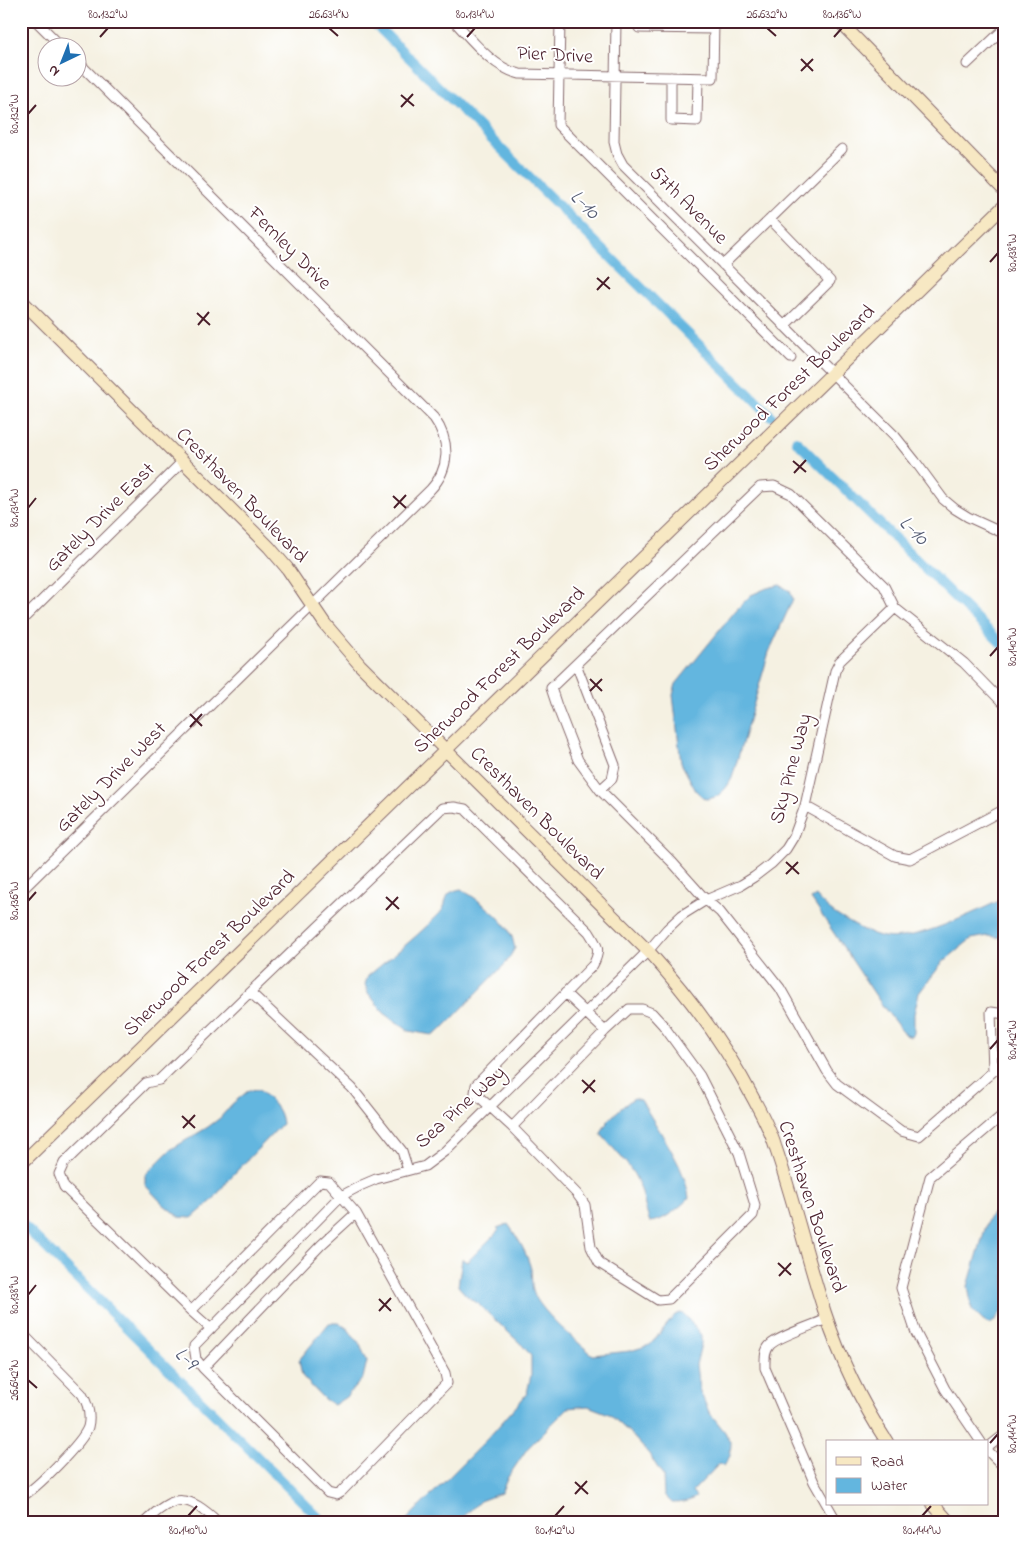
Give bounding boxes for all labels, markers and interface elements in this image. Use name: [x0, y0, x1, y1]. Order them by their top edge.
text: 80.132°W: [88, 6, 128, 24]
text: 26.634°N: [309, 6, 349, 24]
text: 80.134°W: [456, 6, 494, 24]
text: 26.632°N: [746, 6, 788, 24]
text: 80.136°W: [823, 6, 861, 24]
north arrow: [38, 38, 88, 88]
street label: Pier Drive: [516, 40, 594, 72]
text: N: [44, 60, 65, 81]
text: 80.132°W: [6, 94, 24, 134]
street label: 57th Avenue: [642, 160, 734, 252]
water label: L-10: [562, 183, 606, 227]
street label: Fernley Drive: [240, 200, 338, 298]
text: 80.138°W: [1004, 234, 1022, 272]
street label: Sherwood Forest Boulevard: [697, 299, 883, 479]
street label: Cresthaven Boulevard: [168, 422, 314, 570]
street label: Gately Drive East: [39, 456, 163, 580]
text: 80.134°W: [6, 489, 24, 527]
water label: L-10: [891, 509, 935, 553]
street label: Sherwood Forest Boulevard: [407, 581, 593, 761]
text: 80.140°W: [1004, 628, 1022, 666]
street label: Sky Pine Way: [763, 711, 821, 827]
street label: Gately Drive West: [50, 716, 174, 840]
street label: Cresthaven Boulevard: [462, 740, 610, 888]
street label: Sherwood Forest Boulevard: [117, 864, 303, 1044]
text: 80.136°W: [6, 882, 24, 920]
text: 80.142°W: [1004, 1020, 1022, 1060]
street label: Sea Pine Way: [409, 1059, 513, 1157]
street label: Cresthaven Boulevard: [770, 1117, 852, 1297]
text: 80.138°W: [6, 1276, 24, 1314]
water label: L-9: [167, 1341, 205, 1379]
text: 26.642°N: [6, 1359, 24, 1401]
text: 80.144°W: [1004, 1415, 1022, 1453]
legend: [826, 1440, 988, 1506]
text: Road: [871, 1451, 904, 1473]
text: Water: [871, 1475, 907, 1497]
text: 80.140°W: [169, 1522, 207, 1540]
text: 80.142°W: [535, 1522, 575, 1540]
text: 80.144°W: [903, 1522, 941, 1540]

